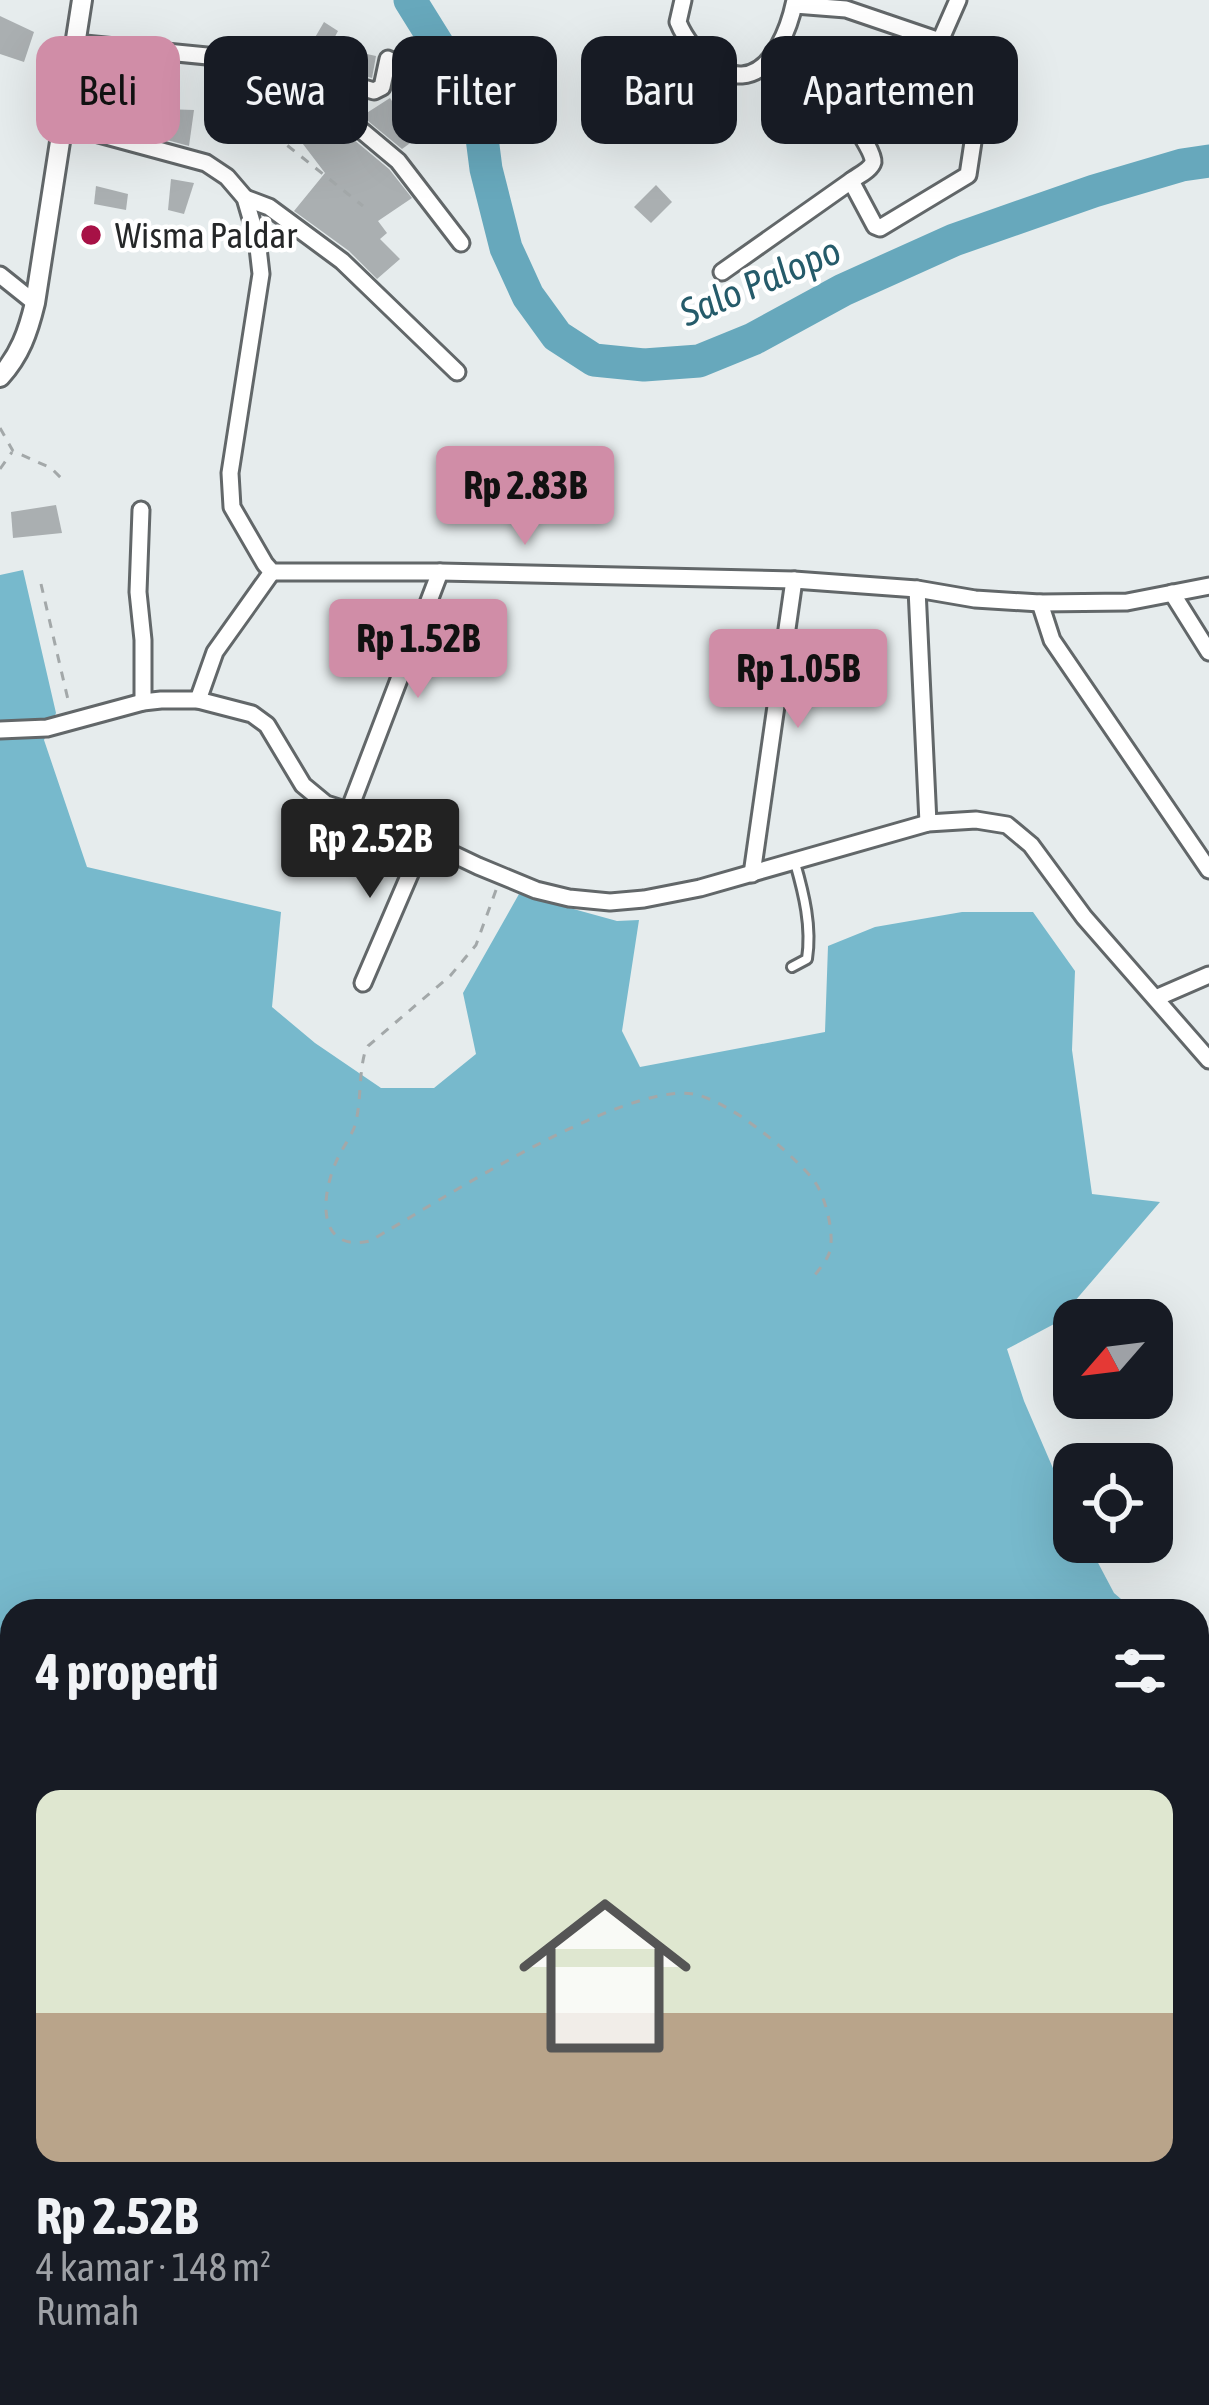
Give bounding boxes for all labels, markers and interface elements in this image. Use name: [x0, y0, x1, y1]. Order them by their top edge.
chip: Beli: [36, 36, 180, 144]
chip: Sewa: [204, 36, 368, 144]
chip: Filter: [392, 36, 557, 144]
chip: Baru: [581, 36, 737, 144]
chip: Apartemen: [761, 36, 1018, 144]
place label: Wisma Paldar: [115, 214, 298, 256]
marker: Wisma Paldar: [78, 222, 104, 248]
water label: Salo Palopo: [672, 228, 847, 335]
pin: Rp 2.83B: [401, 446, 649, 548]
text: Rp 2.83B: [463, 463, 587, 507]
pin: Rp 1.52B: [294, 599, 542, 701]
text: Rp 1.52B: [356, 616, 480, 660]
pin: Rp 1.05B: [674, 629, 922, 731]
text: Rp 1.05B: [736, 646, 860, 690]
pin: Rp 2.52B: [246, 799, 494, 901]
text: Rp 2.52B: [308, 816, 432, 860]
north arrow: [1053, 1299, 1173, 1419]
map controls: [1053, 1299, 1173, 1563]
button: locate: [1053, 1443, 1173, 1563]
icon: filters: [1107, 1638, 1173, 1704]
text: 4 properti: [36, 1642, 218, 1701]
icon: home: [497, 1868, 713, 2084]
text: Rp 2.52B: [36, 2186, 198, 2245]
text: 4 kamar · 148 m²: [36, 2245, 271, 2289]
text: Rumah: [36, 2289, 139, 2333]

